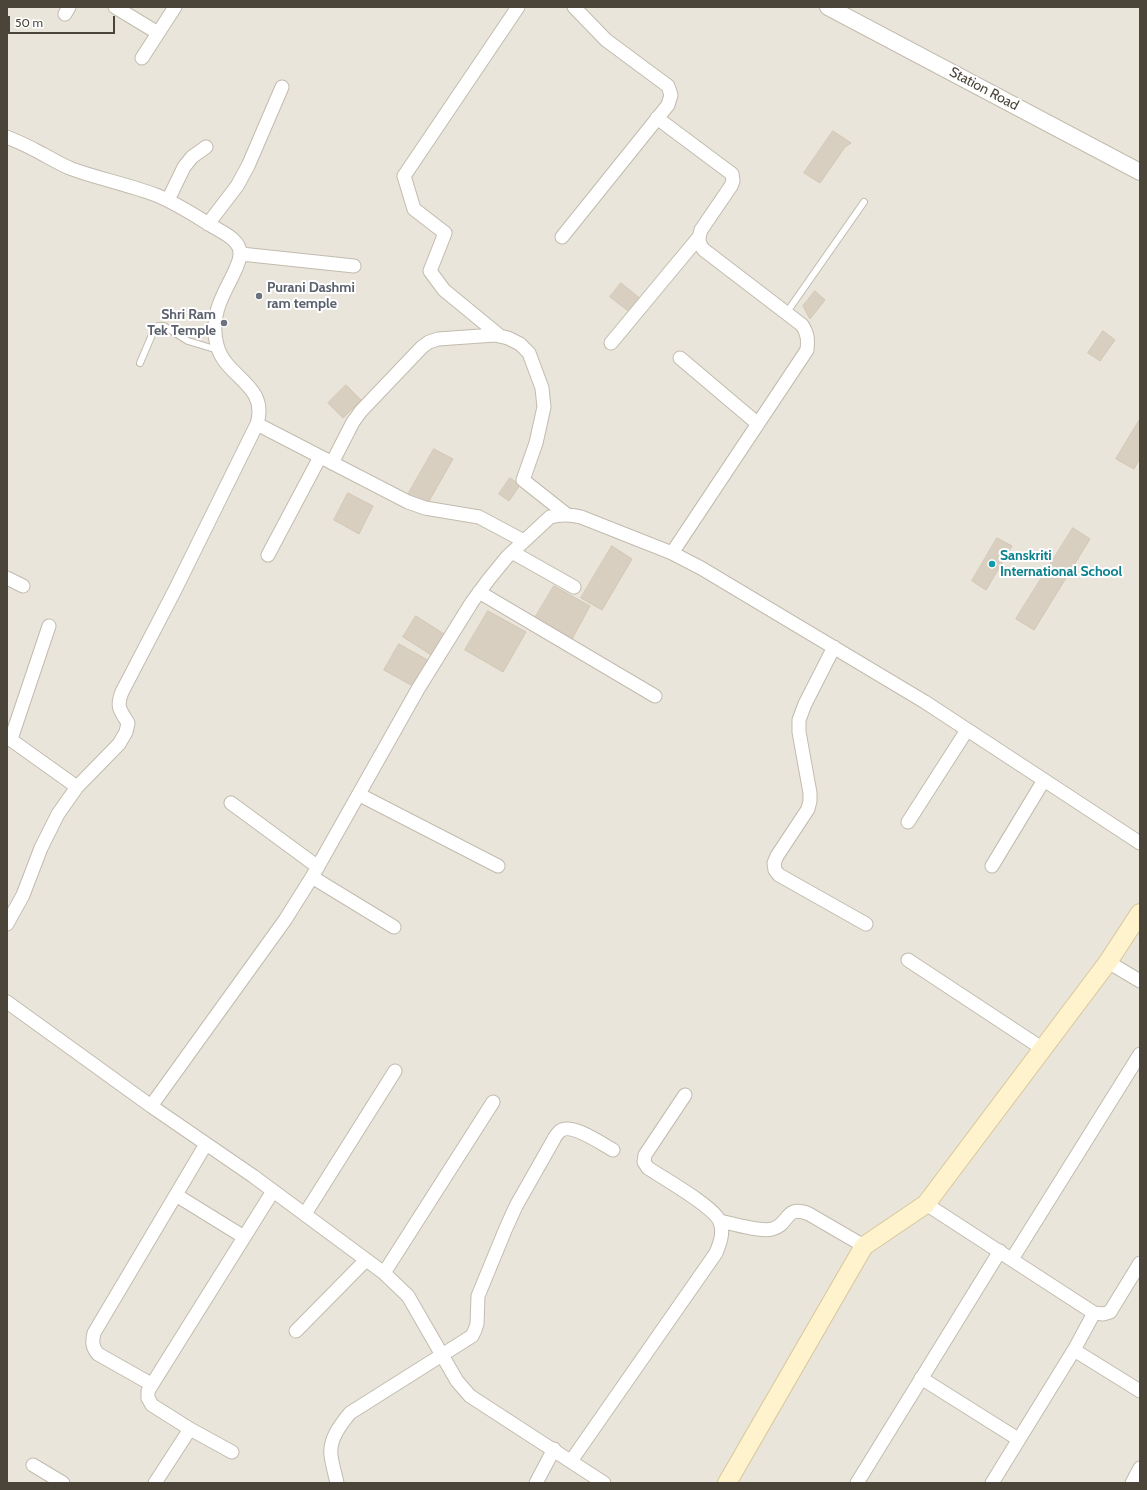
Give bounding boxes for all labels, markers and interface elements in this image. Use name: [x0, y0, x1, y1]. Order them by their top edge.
scale bar: [10, 8, 117, 34]
text: 50 m: [15, 15, 43, 30]
street label: Station Road: [947, 64, 1021, 114]
place label: Purani Dashmi ram temple: [267, 280, 355, 312]
marker: Purani Dashmi ram temple: [254, 291, 264, 301]
place label: Shri Ram Tek Temple: [147, 307, 216, 340]
marker: Shri Ram Tek Temple: [219, 318, 229, 328]
place label: Sanskriti International School: [1000, 548, 1122, 580]
marker: Sanskriti International School: [987, 559, 997, 569]

